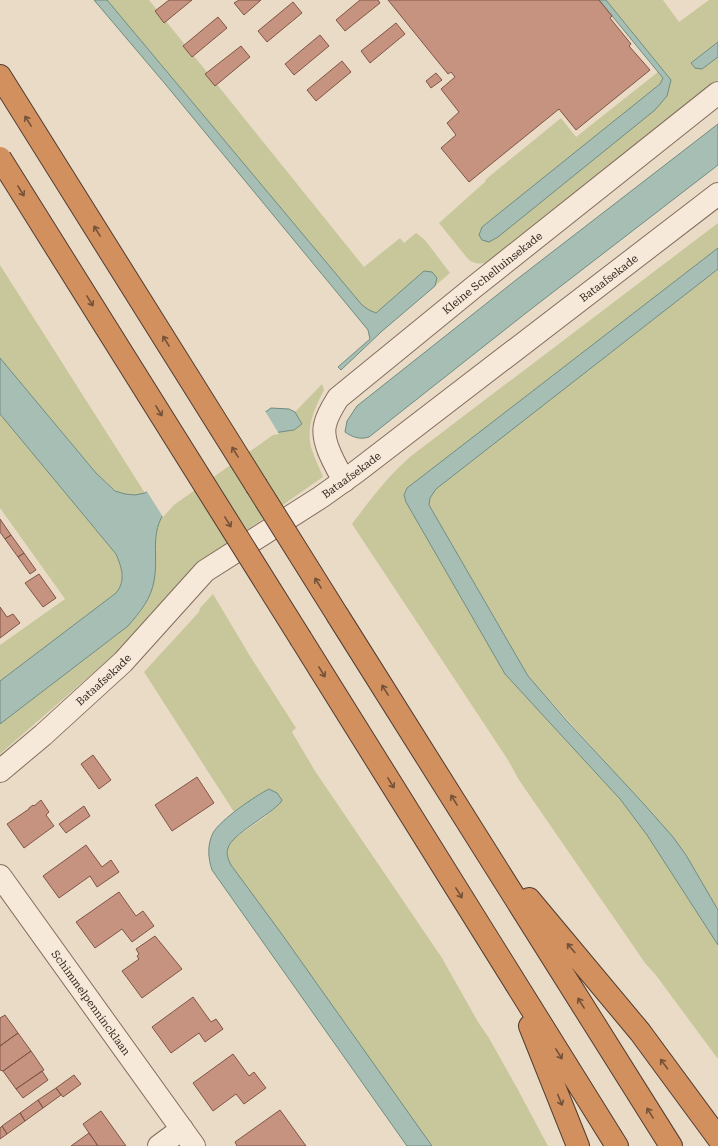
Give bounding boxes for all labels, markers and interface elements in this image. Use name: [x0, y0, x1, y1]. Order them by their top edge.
one-way arrow: [24, 116, 32, 127]
one-way arrow: [17, 185, 25, 197]
one-way arrow: [93, 226, 101, 237]
street label: Kleine Schelluinsekade: [440, 229, 545, 317]
street label: Bataafsekade: [577, 252, 640, 304]
one-way arrow: [86, 295, 94, 307]
one-way arrow: [162, 336, 170, 347]
one-way arrow: [155, 406, 163, 417]
one-way arrow: [231, 447, 239, 458]
street label: Bataafsekade: [319, 449, 383, 501]
one-way arrow: [224, 516, 232, 527]
one-way arrow: [313, 577, 321, 589]
street label: Bataafsekade: [73, 651, 134, 708]
one-way arrow: [318, 666, 326, 677]
one-way arrow: [380, 684, 388, 696]
one-way arrow: [387, 777, 395, 789]
one-way arrow: [449, 794, 457, 806]
one-way arrow: [455, 887, 463, 898]
one-way arrow: [566, 943, 575, 954]
street label: Schimmelpennincklaan: [49, 948, 133, 1058]
one-way arrow: [577, 997, 585, 1009]
one-way arrow: [556, 1048, 564, 1060]
one-way arrow: [660, 1059, 669, 1070]
one-way arrow: [557, 1094, 564, 1106]
one-way arrow: [646, 1107, 654, 1119]

